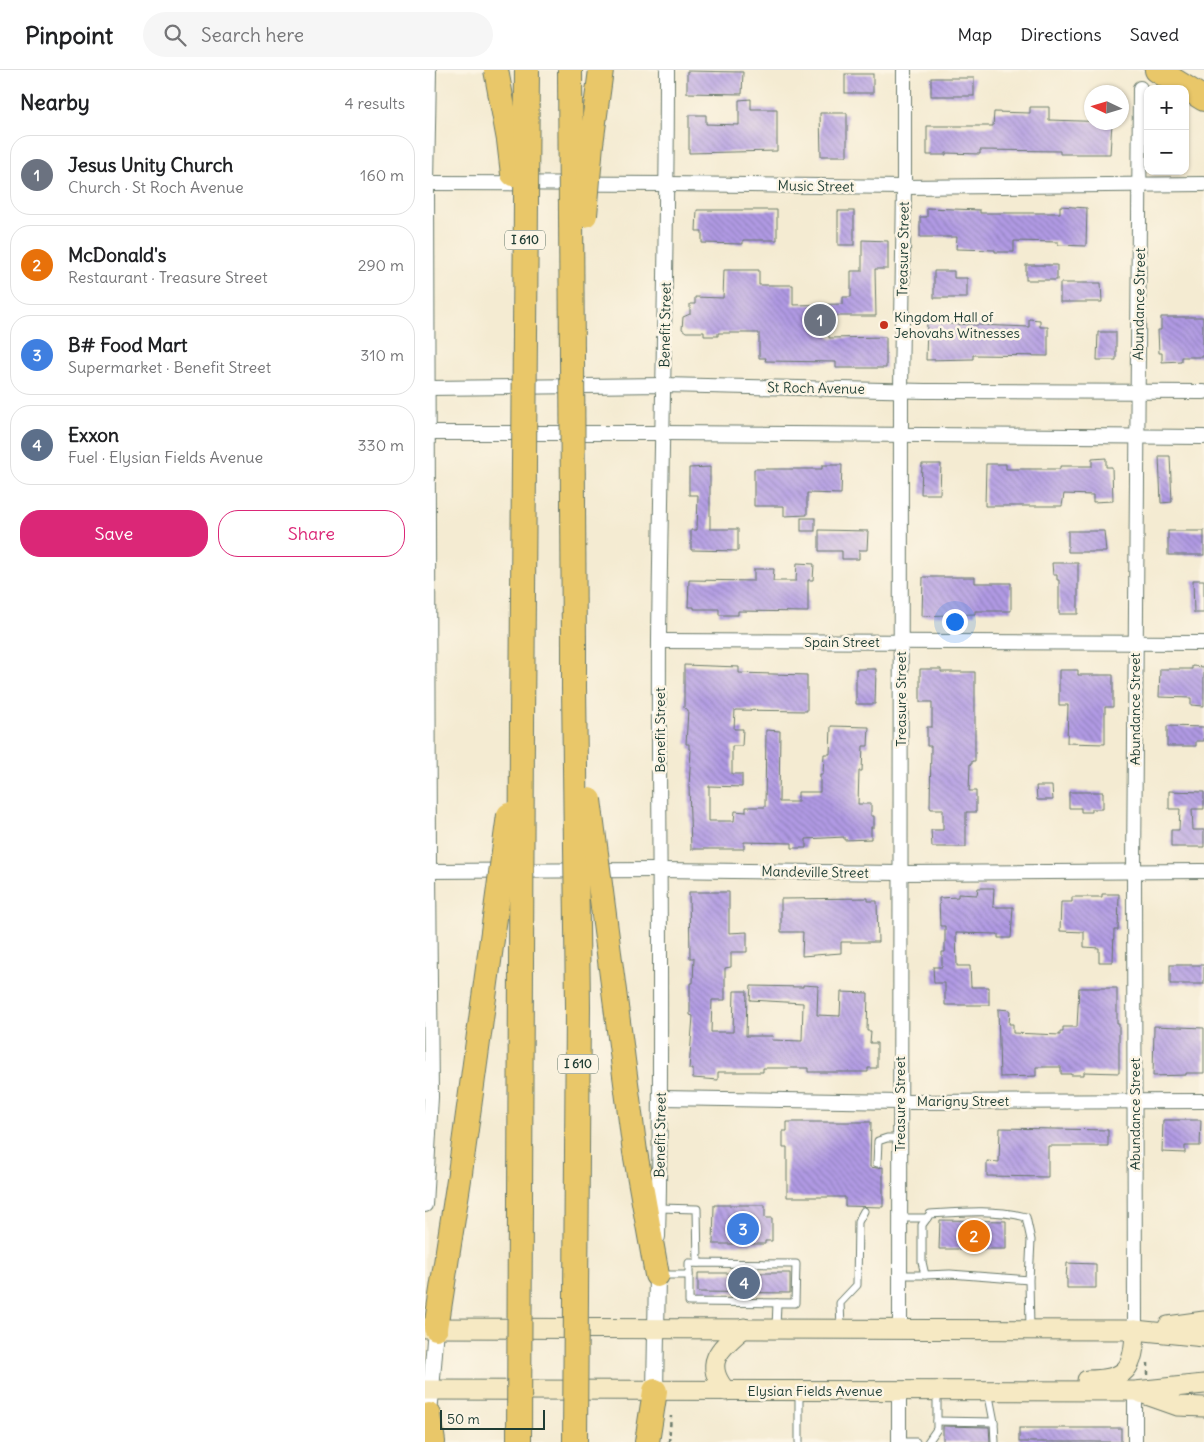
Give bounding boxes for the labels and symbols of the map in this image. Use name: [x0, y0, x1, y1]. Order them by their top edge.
north arrow: [1084, 85, 1129, 130]
street label: Music Street: [777, 176, 855, 196]
street label: Treasure Street: [893, 201, 913, 297]
road number: I 610: [505, 230, 545, 250]
street label: Abundance Street: [1129, 247, 1149, 360]
street label: Benefit Street: [655, 282, 675, 368]
pin: 1: [804, 301, 836, 339]
place label: Kingdom Hall of Jehovahs Witnesses: [894, 308, 1020, 342]
marker: Kingdom Hall of Jehovahs Witnesses: [878, 319, 890, 331]
street label: St Roch Avenue: [767, 378, 865, 398]
your location: [942, 609, 968, 635]
street label: Spain Street: [804, 633, 880, 651]
street label: Treasure Street: [892, 651, 910, 747]
street label: Abundance Street: [1126, 652, 1144, 765]
street label: Benefit Street: [651, 687, 669, 773]
street label: Mandeville Street: [761, 862, 869, 882]
road number: I 610: [558, 1054, 598, 1074]
street label: Treasure Street: [891, 1056, 909, 1152]
street label: Abundance Street: [1126, 1057, 1144, 1170]
street label: Benefit Street: [650, 1092, 670, 1178]
street label: Marigny Street: [917, 1092, 1010, 1110]
pin: 3: [727, 1210, 759, 1248]
pin: 2: [958, 1217, 990, 1255]
pin: 4: [728, 1264, 760, 1302]
street label: Elysian Fields Avenue: [748, 1382, 882, 1400]
scale bar: [440, 1407, 545, 1430]

